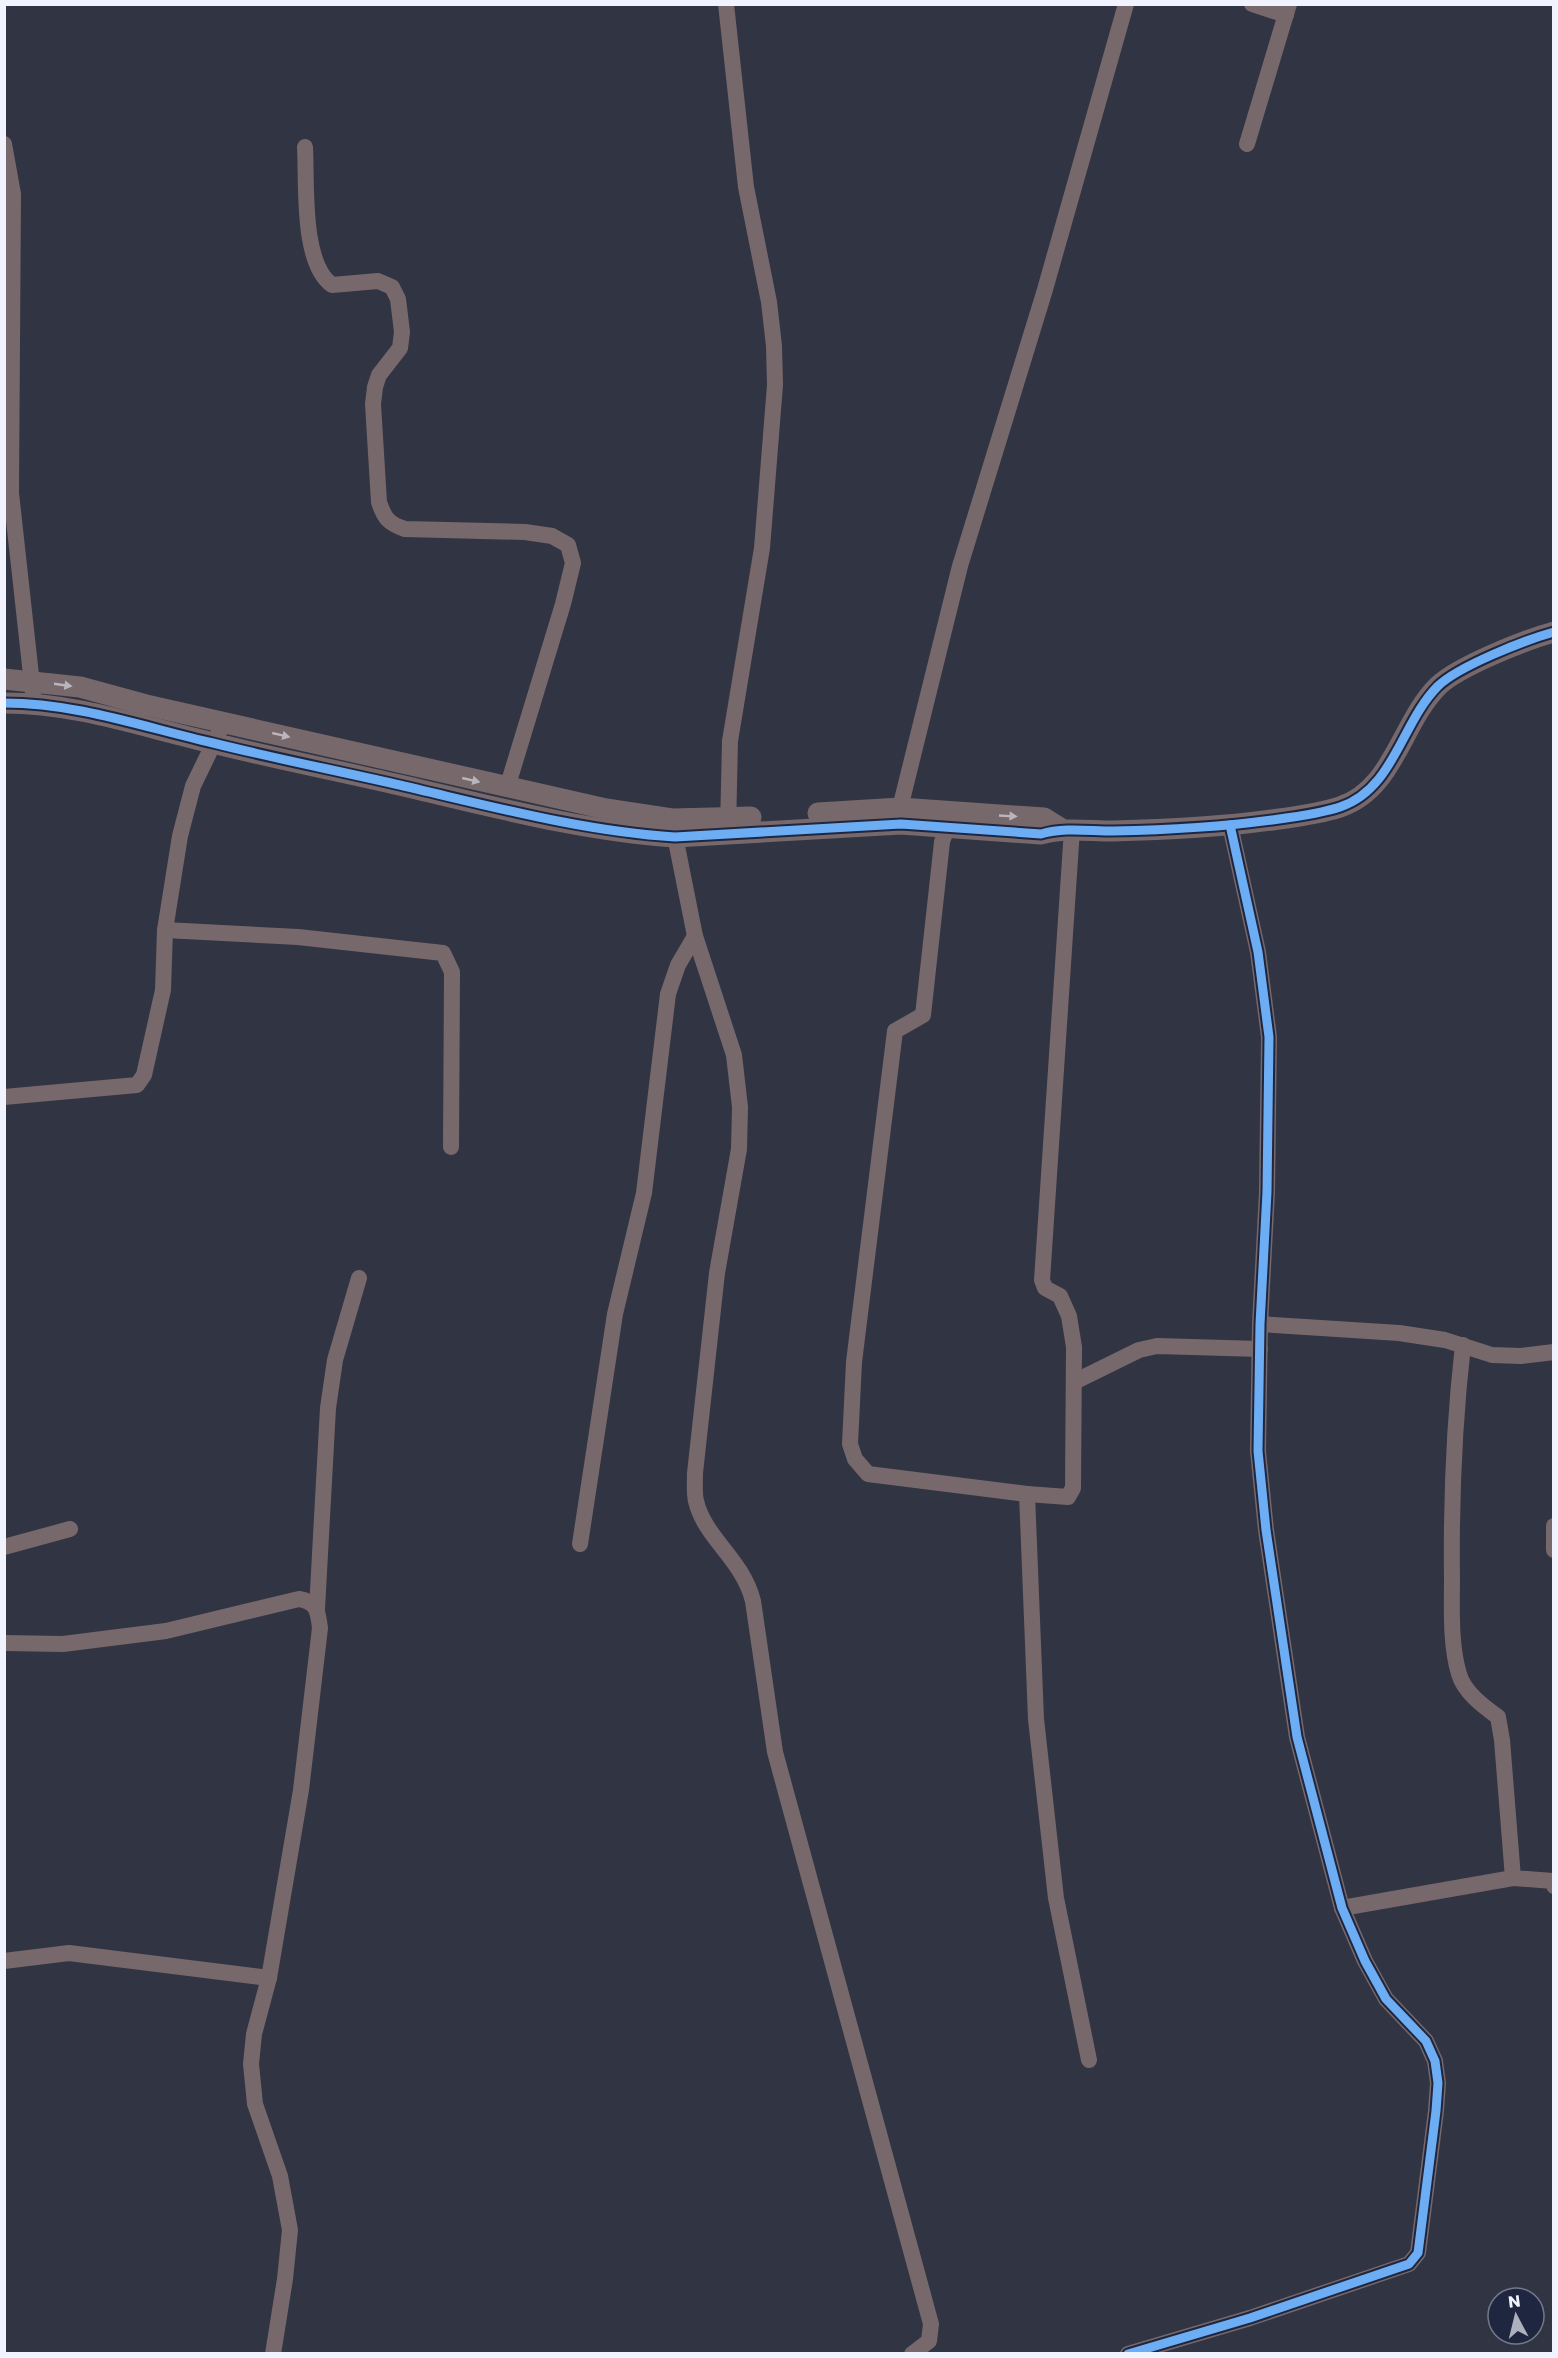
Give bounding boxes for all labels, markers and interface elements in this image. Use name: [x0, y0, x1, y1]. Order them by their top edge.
one-way arrow: [53, 680, 72, 689]
one-way arrow: [272, 731, 291, 741]
one-way arrow: [462, 775, 481, 785]
one-way arrow: [998, 811, 1017, 820]
north arrow: [1486, 2286, 1546, 2346]
text: N: [1507, 2289, 1522, 2314]

